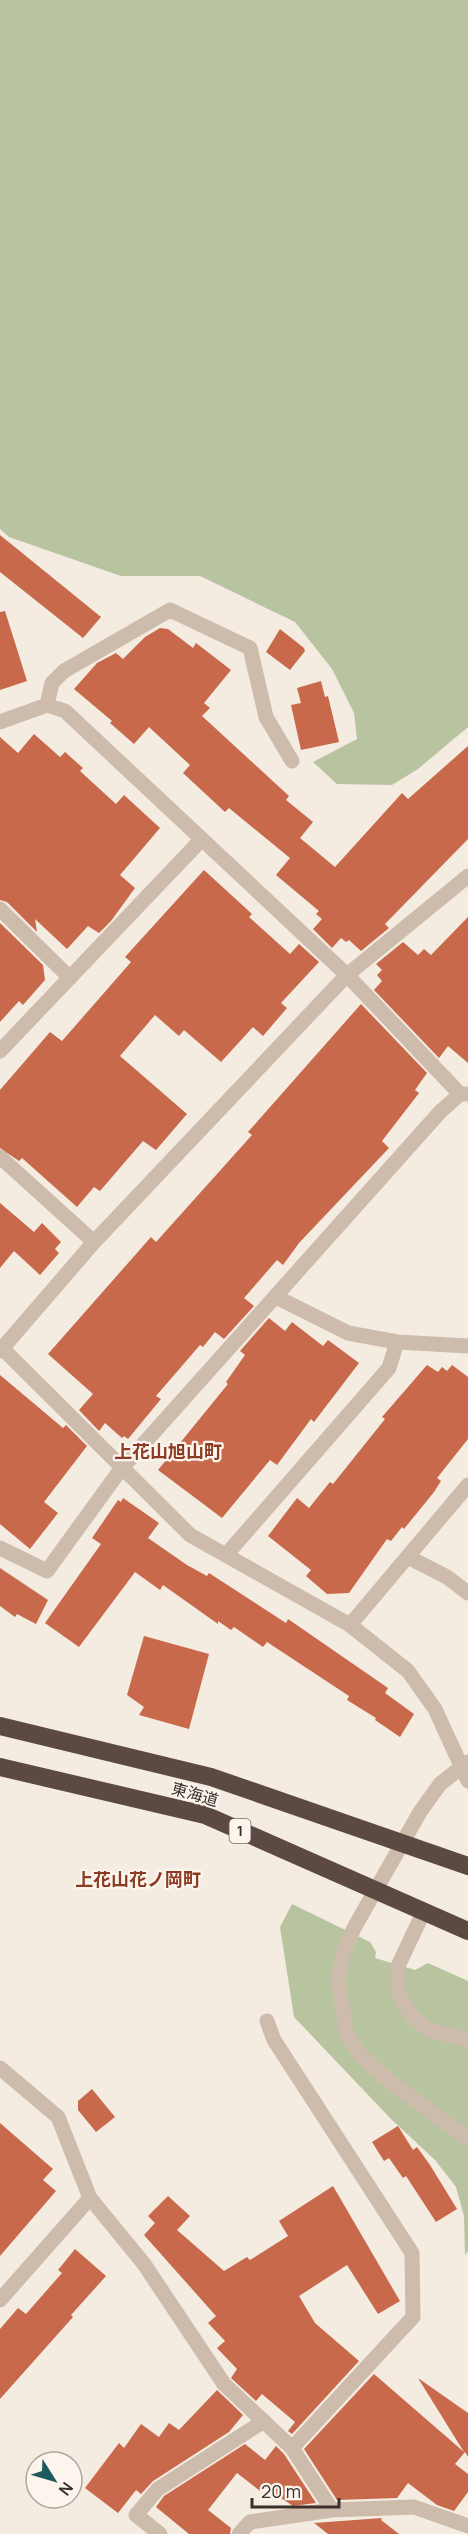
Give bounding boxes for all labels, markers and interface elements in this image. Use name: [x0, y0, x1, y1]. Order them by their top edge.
district label: 上花山旭山町: [114, 1439, 222, 1463]
street label: 東海道: [169, 1777, 221, 1811]
road number: 1: [230, 1819, 250, 1843]
district label: 上花山花ノ岡町: [75, 1867, 201, 1891]
north arrow: [24, 2450, 84, 2510]
scale bar: [252, 2471, 339, 2509]
text: N: [54, 2478, 78, 2500]
text: 20 m: [261, 2479, 301, 2503]

